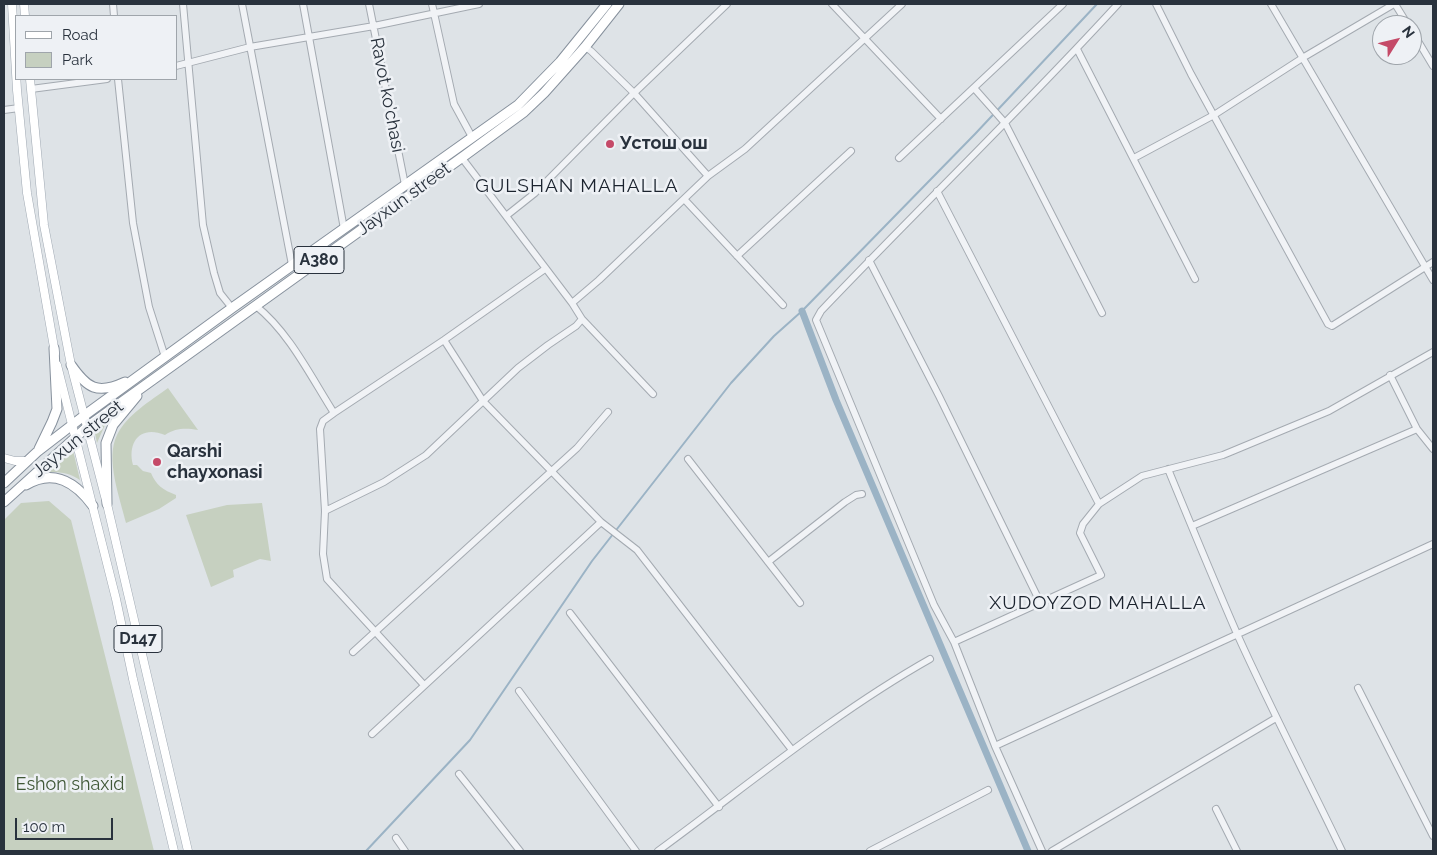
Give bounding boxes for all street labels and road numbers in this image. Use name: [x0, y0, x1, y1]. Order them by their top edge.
street label: Ravot ko'chasi: [365, 36, 409, 154]
street label: Jayxun street: [353, 158, 455, 240]
road number: A380: [294, 246, 344, 274]
street label: Jayxun street: [28, 396, 128, 482]
road number: D147: [114, 626, 162, 652]

